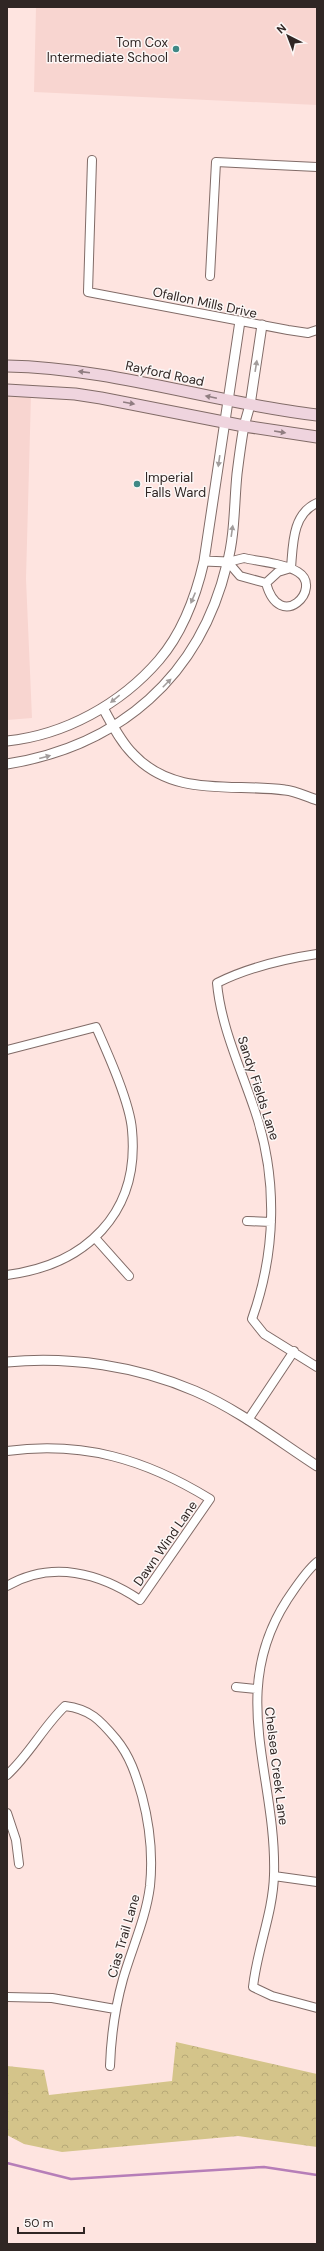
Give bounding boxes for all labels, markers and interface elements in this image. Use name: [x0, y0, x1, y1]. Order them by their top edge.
north arrow: [268, 16, 308, 56]
text: N: [274, 21, 289, 36]
place label: Tom Cox Intermediate School: [47, 34, 169, 66]
marker: Tom Cox Intermediate School: [171, 44, 181, 54]
street label: Ofallon Mills Drive: [151, 283, 259, 322]
street label: Rayford Road: [124, 357, 206, 390]
one-way arrow: [253, 360, 259, 372]
one-way arrow: [78, 369, 90, 375]
one-way arrow: [205, 394, 218, 400]
one-way arrow: [123, 400, 135, 406]
one-way arrow: [274, 429, 286, 435]
one-way arrow: [216, 455, 222, 467]
place label: Imperial Falls Ward: [145, 469, 206, 501]
marker: Imperial Falls Ward: [132, 479, 142, 489]
one-way arrow: [229, 525, 235, 537]
one-way arrow: [190, 592, 197, 604]
one-way arrow: [162, 678, 172, 688]
one-way arrow: [110, 695, 120, 704]
one-way arrow: [39, 754, 51, 760]
street label: Sandy Fields Lane: [234, 1034, 283, 1142]
street label: Dawn Wind Lane: [130, 1497, 201, 1589]
street label: Chelsea Creek Lane: [261, 1706, 292, 1826]
street label: Cias Trail Lane: [103, 1892, 144, 1980]
scale bar: [18, 2209, 84, 2235]
text: 50 m: [24, 2215, 53, 2231]

